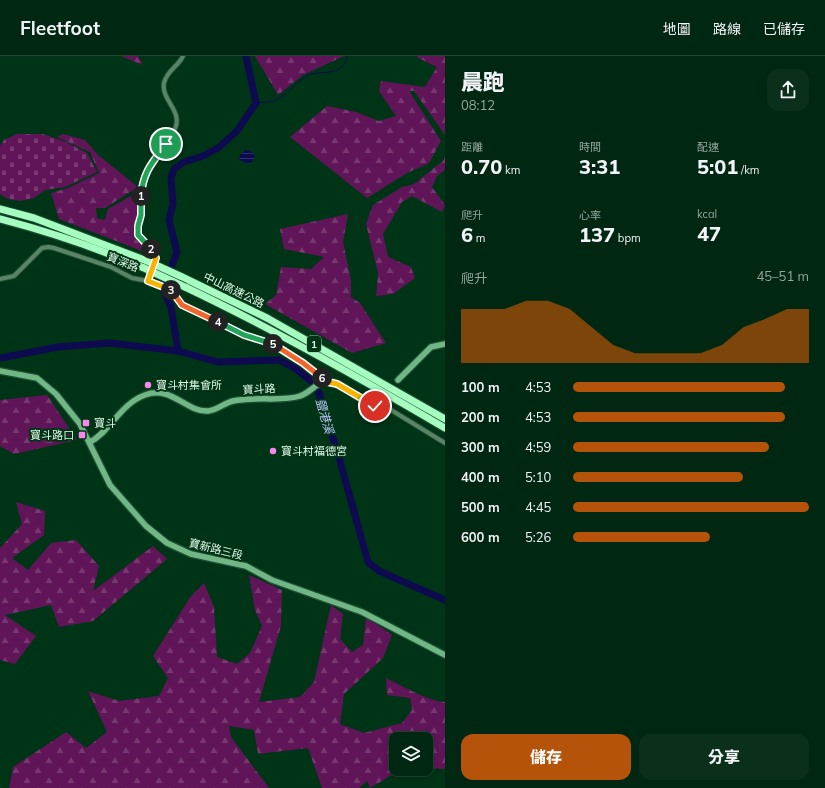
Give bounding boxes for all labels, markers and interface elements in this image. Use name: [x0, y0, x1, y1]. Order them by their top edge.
text: Fleetfoot: [20, 16, 100, 40]
text: 地圖: [663, 20, 691, 38]
text: 路線: [713, 20, 741, 38]
text: 已儲存: [763, 20, 805, 38]
text: 晨跑: [461, 68, 505, 96]
button: share: [767, 69, 809, 111]
text: 08:12: [461, 97, 495, 113]
pin: [149, 127, 183, 161]
icon: arrive: [155, 133, 177, 155]
text: 距離: [461, 140, 483, 154]
text: 時間: [579, 140, 601, 154]
text: 配速: [697, 140, 719, 154]
text: 0.70: [461, 154, 502, 179]
text: 3:31: [579, 154, 620, 179]
text: 5:01: [697, 154, 738, 179]
text: km: [502, 163, 520, 177]
text: /km: [738, 163, 760, 177]
pin: 1: [131, 186, 151, 206]
text: 1: [138, 189, 144, 203]
text: kcal: [697, 207, 717, 221]
text: 爬升: [461, 208, 483, 222]
text: 心率: [579, 208, 601, 222]
text: 47: [697, 221, 721, 246]
text: 6: [461, 222, 473, 247]
text: 137: [579, 222, 615, 247]
text: m: [473, 231, 486, 245]
text: bpm: [615, 231, 641, 245]
pin: 2: [141, 239, 161, 259]
text: 2: [148, 242, 154, 256]
street label: 寶深路: [105, 249, 141, 275]
text: 45–51 m: [756, 268, 809, 284]
street label: 中山高速公路: [201, 269, 267, 311]
text: 爬升: [461, 270, 487, 286]
pin: 3: [161, 280, 181, 300]
text: 3: [168, 283, 174, 297]
pin: 4: [208, 312, 228, 332]
text: 4: [215, 315, 221, 329]
pin: 5: [263, 334, 283, 354]
road number: 1: [307, 336, 321, 352]
text: 5: [270, 337, 276, 351]
pin: 6: [312, 368, 332, 388]
text: 6: [319, 371, 325, 385]
place label: 寶斗村集會所: [156, 378, 222, 392]
text: 100 m: [461, 379, 500, 395]
text: 4:53: [525, 379, 551, 395]
marker: 寶斗村集會所: [143, 380, 153, 390]
street label: 寶斗路: [242, 381, 276, 397]
pin: [358, 389, 392, 423]
icon: check: [364, 395, 386, 417]
water label: 鹽港溪: [313, 397, 338, 437]
text: 200 m: [461, 409, 500, 425]
text: 4:53: [525, 409, 551, 425]
place label: 寶斗: [94, 416, 116, 430]
marker: 寶斗: [81, 418, 91, 428]
place label: 寶斗路口: [30, 428, 74, 442]
marker: 寶斗路口: [77, 430, 87, 440]
text: 300 m: [461, 439, 500, 455]
text: 4:59: [525, 439, 551, 455]
place label: 寶斗村福德宮: [281, 444, 347, 458]
marker: 寶斗村福德宮: [268, 446, 278, 456]
text: 400 m: [461, 469, 500, 485]
text: 5:10: [525, 469, 551, 485]
text: 500 m: [461, 499, 500, 515]
text: 4:45: [525, 499, 551, 515]
text: 600 m: [461, 529, 500, 545]
text: 5:26: [525, 529, 551, 545]
street label: 寶新路三段: [188, 536, 244, 562]
map controls: [389, 732, 433, 776]
button: layers: [389, 732, 433, 776]
button: 儲存: [461, 734, 631, 780]
button: 分享: [639, 734, 809, 780]

